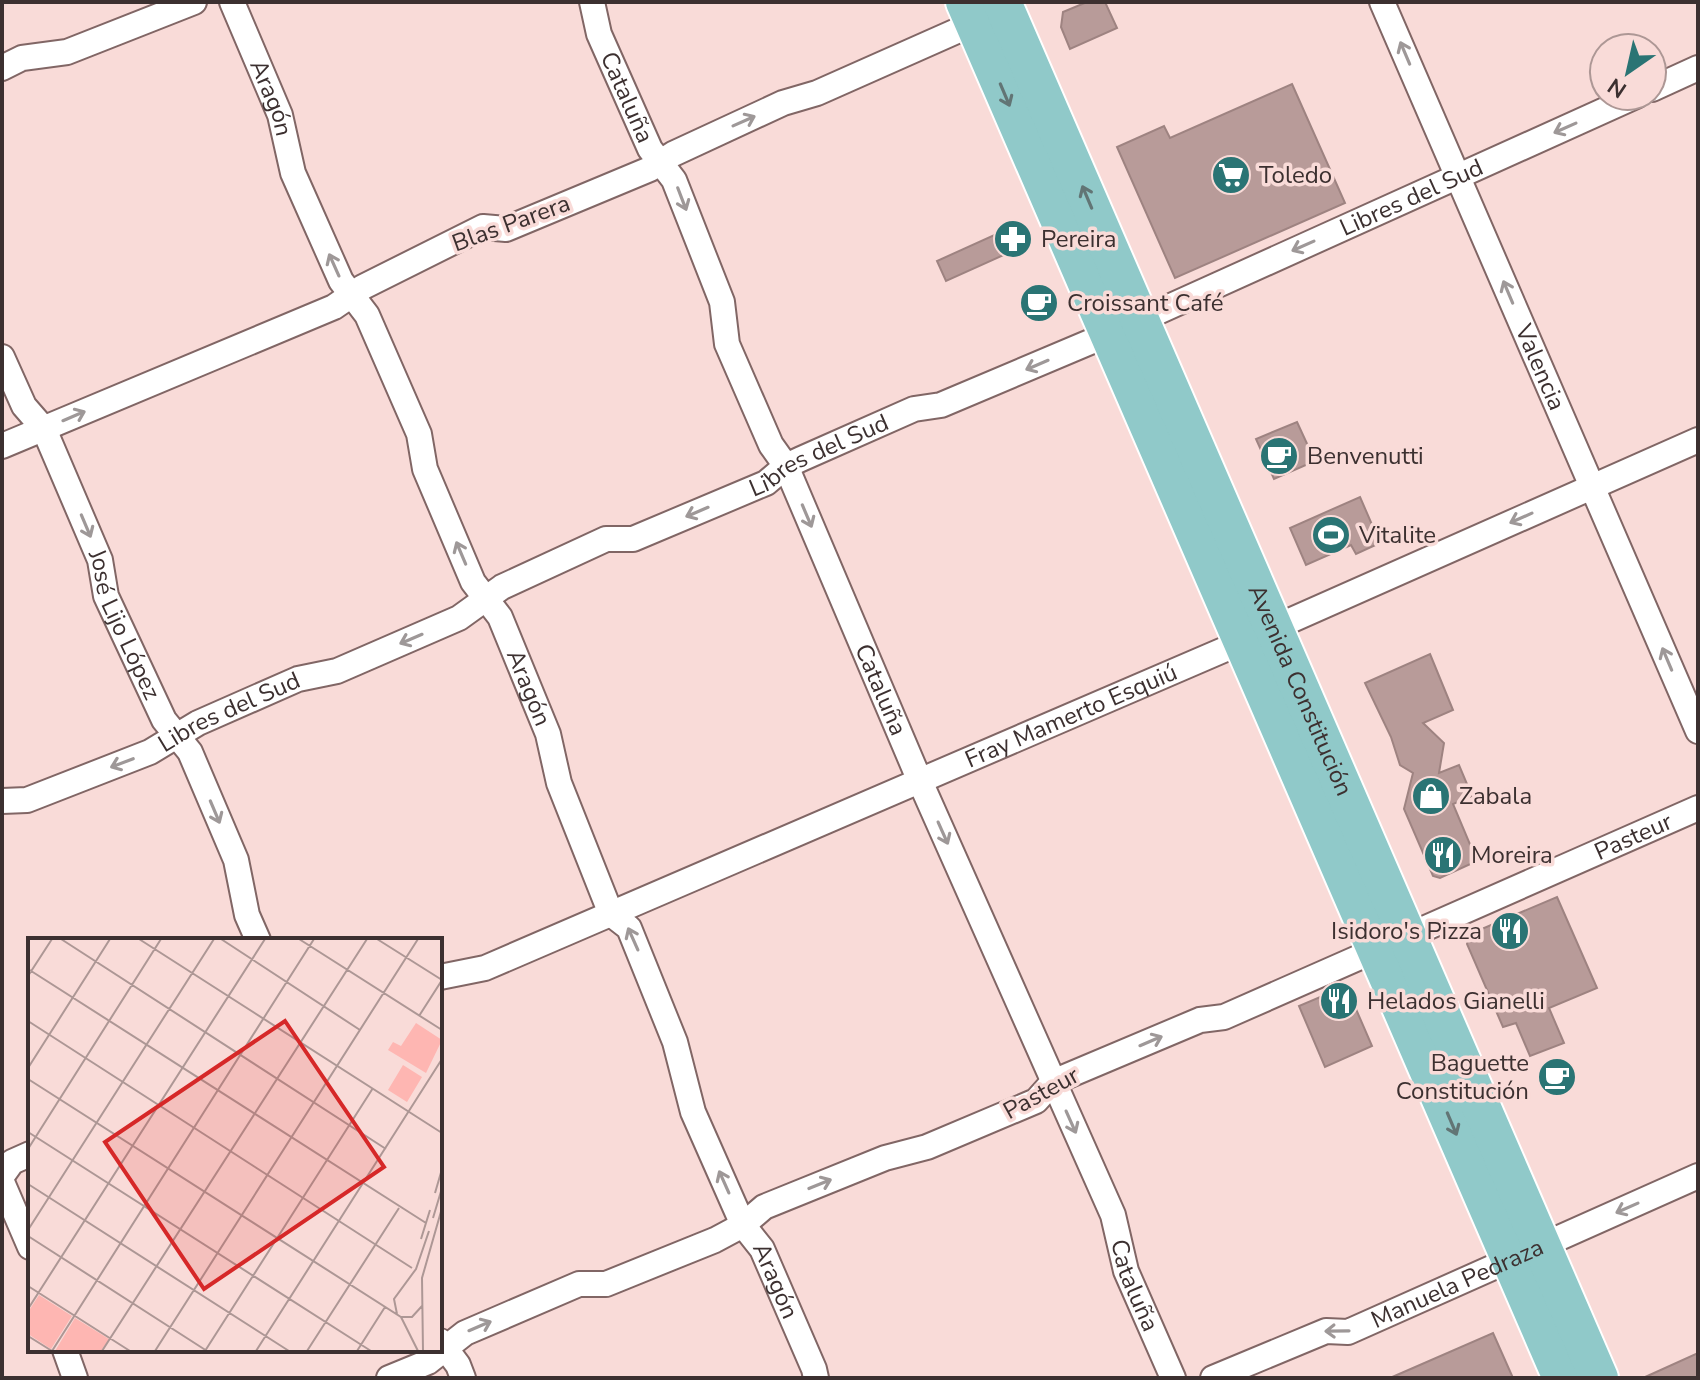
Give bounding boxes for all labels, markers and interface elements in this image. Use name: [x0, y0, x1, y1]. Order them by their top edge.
north arrow: [1588, 32, 1668, 112]
one-way arrow: [1396, 42, 1411, 66]
street label: Cataluña: [593, 47, 661, 148]
street label: Aragón: [242, 55, 300, 139]
text: N: [1602, 71, 1633, 105]
one-way arrow: [998, 82, 1013, 106]
one-way arrow: [732, 113, 756, 128]
one-way arrow: [1554, 121, 1578, 136]
street label: Libres del Sud: [1335, 151, 1488, 244]
supermarket icon: Toledo: [1210, 154, 1252, 196]
place label: Toledo: [1259, 159, 1332, 191]
one-way arrow: [1078, 185, 1093, 210]
one-way arrow: [676, 186, 690, 211]
street label: Blas Parera: [448, 187, 574, 259]
pharmacy icon: Pereira: [992, 218, 1034, 260]
place label: Pereira: [1041, 223, 1116, 255]
one-way arrow: [1291, 240, 1316, 255]
one-way arrow: [326, 254, 341, 278]
one-way arrow: [1499, 280, 1514, 305]
cafe icon: Croissant Café: [1018, 282, 1060, 324]
place label: Croissant Café: [1067, 287, 1223, 319]
street label: Valencia: [1507, 318, 1573, 415]
one-way arrow: [1025, 358, 1050, 373]
street label: Libres del Sud: [744, 406, 893, 504]
one-way arrow: [61, 408, 86, 422]
cafe icon: Benvenutti: [1258, 435, 1300, 477]
place label: Benvenutti: [1307, 440, 1424, 472]
one-way arrow: [801, 503, 816, 528]
one-way arrow: [685, 505, 710, 520]
one-way arrow: [1509, 511, 1533, 526]
one-way arrow: [79, 514, 94, 538]
sports icon: Vitalite: [1310, 514, 1352, 556]
place label: Vitalite: [1358, 519, 1436, 551]
one-way arrow: [452, 541, 467, 565]
street label: José Lijo López: [81, 543, 168, 705]
street label: Avenida Constitución: [1241, 579, 1360, 801]
one-way arrow: [400, 632, 424, 647]
street label: Cataluña: [847, 639, 915, 740]
street label: Aragón: [499, 645, 559, 731]
one-way arrow: [1659, 647, 1674, 671]
street label: Fray Mamerto Esquiú: [960, 656, 1182, 775]
street label: Libres del Sud: [152, 664, 305, 759]
one-way arrow: [110, 757, 135, 771]
shop icon: Zabala: [1410, 775, 1452, 817]
place label: Zabala: [1459, 780, 1532, 812]
one-way arrow: [209, 799, 224, 824]
street label: Pasteur: [1589, 805, 1678, 868]
one-way arrow: [936, 820, 951, 844]
restaurant icon: Moreira: [1422, 834, 1464, 876]
place label: Moreira: [1471, 839, 1553, 871]
restaurant icon: Isidoro's Pizza: [1489, 910, 1531, 952]
place label: Isidoro's Pizza: [1331, 915, 1482, 947]
one-way arrow: [624, 927, 639, 952]
inset map: [28, 938, 442, 1352]
restaurant icon: Helados Gianelli: [1318, 980, 1360, 1022]
place label: Helados Gianelli: [1367, 985, 1545, 1017]
one-way arrow: [1138, 1033, 1163, 1048]
place label: Baguette Constitución: [1396, 1047, 1529, 1107]
cafe icon: Baguette Constitución: [1536, 1056, 1578, 1098]
street label: Pasteur: [997, 1059, 1085, 1127]
one-way arrow: [1064, 1109, 1079, 1133]
one-way arrow: [1445, 1112, 1460, 1136]
one-way arrow: [715, 1170, 730, 1194]
one-way arrow: [807, 1176, 832, 1191]
one-way arrow: [1615, 1201, 1640, 1216]
street label: Manuela Pedraza: [1366, 1231, 1548, 1336]
street label: Cataluña: [1103, 1236, 1167, 1336]
street label: Aragón: [745, 1238, 806, 1324]
one-way arrow: [467, 1318, 492, 1333]
one-way arrow: [1325, 1324, 1351, 1339]

